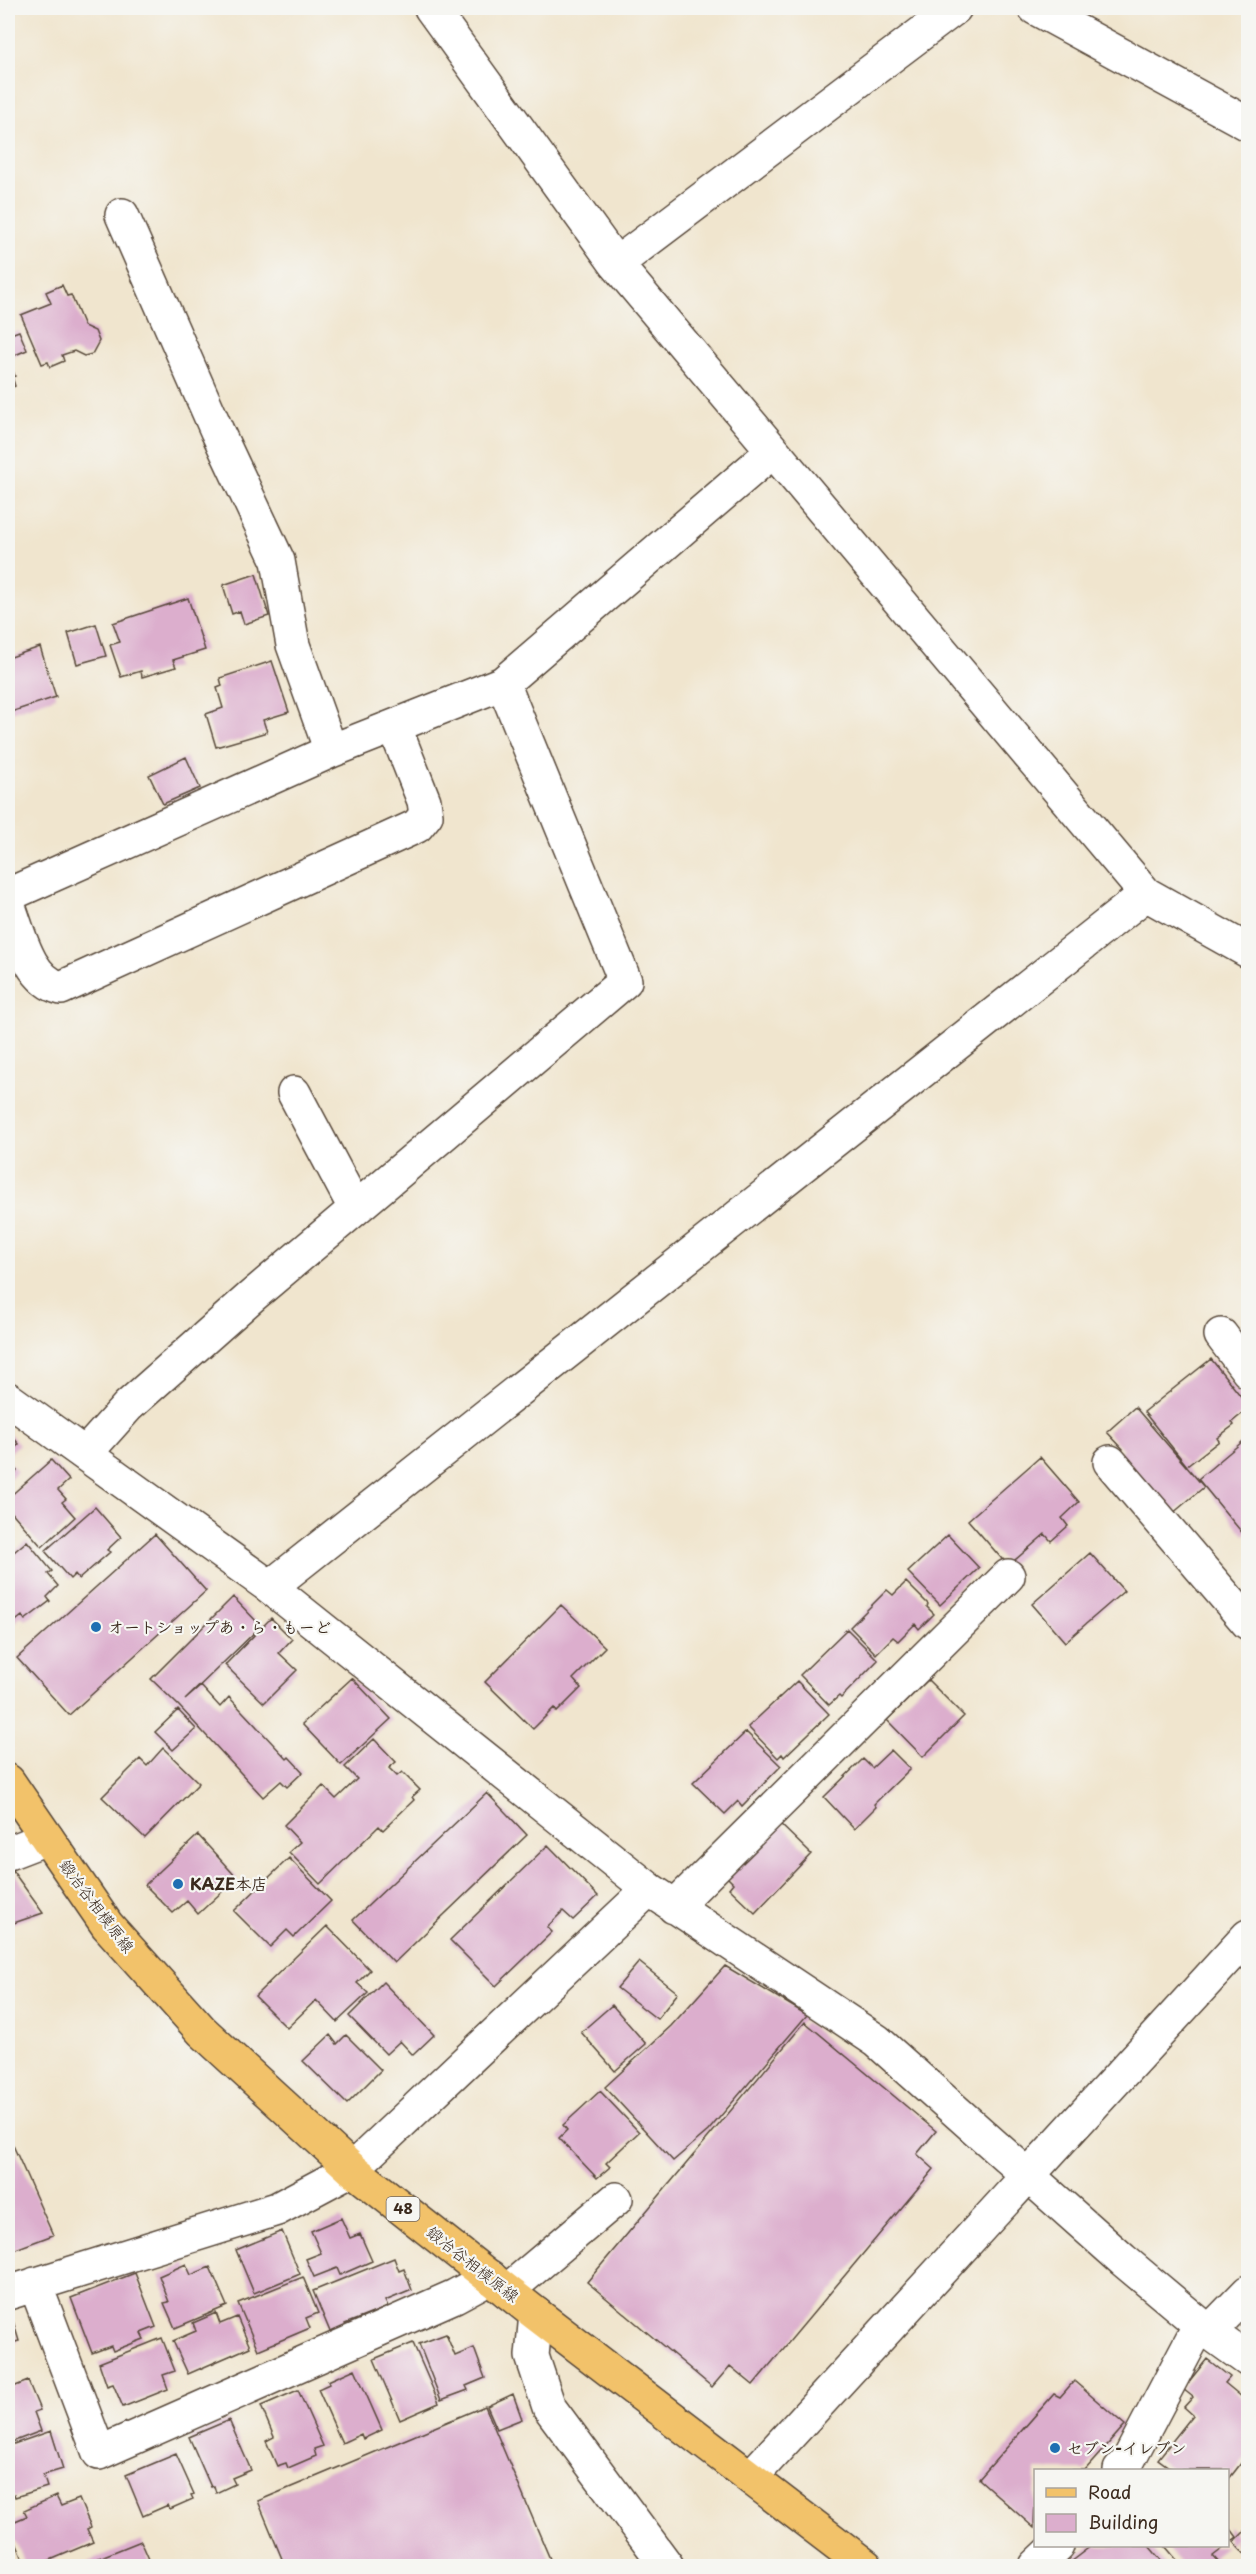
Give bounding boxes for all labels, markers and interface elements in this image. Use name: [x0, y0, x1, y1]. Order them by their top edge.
place label: オートショップあ・ら・もーど: [108, 1614, 331, 1638]
marker: オートショップあ・ら・もーど: [89, 1620, 103, 1634]
street label: 鍛冶谷相模原線: [55, 1853, 141, 1957]
place label: KAZE本店: [190, 1871, 267, 1895]
marker: KAZE本店: [171, 1877, 185, 1891]
road number: 48: [386, 2197, 420, 2221]
street label: 鍛冶谷相模原線: [422, 2219, 525, 2307]
place label: セブン-イレブン: [1067, 2435, 1186, 2459]
marker: セブン-イレブン: [1048, 2441, 1062, 2455]
legend: [1034, 2469, 1229, 2547]
text: Road: [1088, 2478, 1132, 2505]
text: Building: [1088, 2508, 1158, 2535]

